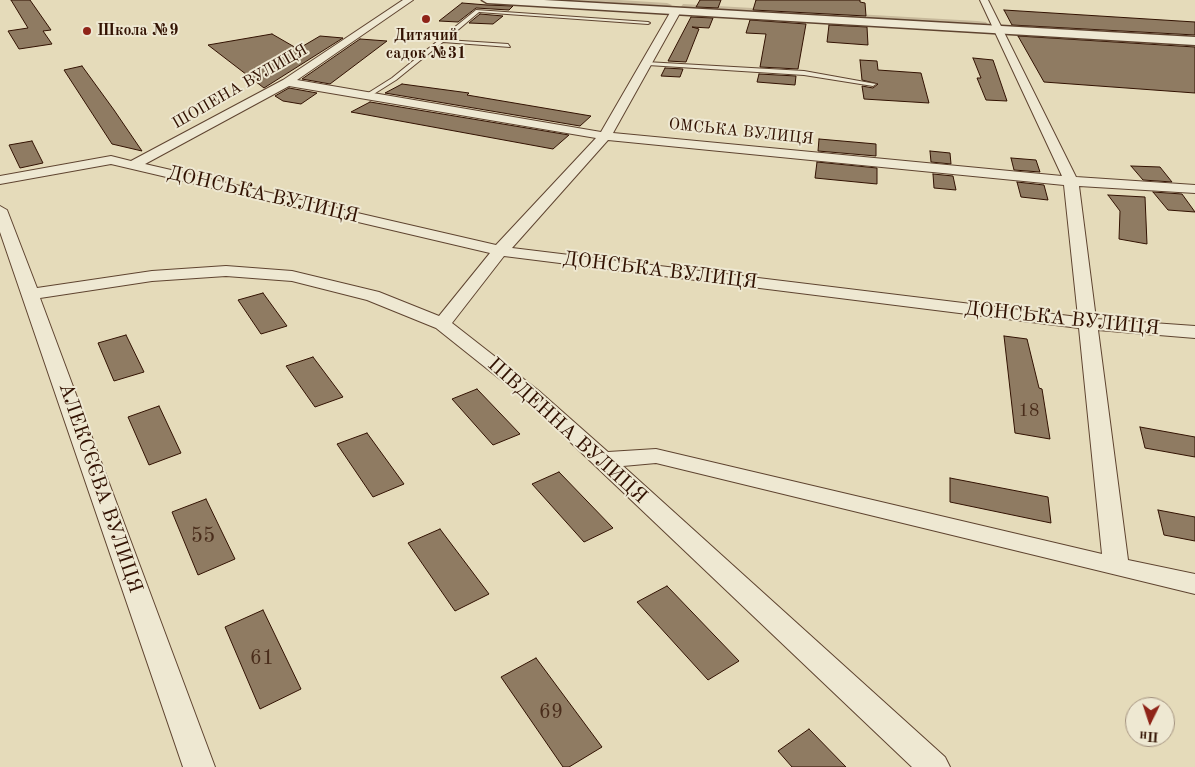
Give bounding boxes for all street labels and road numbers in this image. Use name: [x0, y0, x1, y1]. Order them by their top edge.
street label: ШОПЕНА ВУЛИЦЯ: [169, 40, 311, 134]
street label: ОМСЬКА ВУЛИЦЯ: [668, 115, 814, 149]
street label: ДОНСЬКА ВУЛИЦЯ: [165, 161, 361, 229]
street label: ДОНСЬКА ВУЛИЦЯ: [561, 247, 759, 295]
street label: ДОНСЬКА ВУЛИЦЯ: [963, 297, 1161, 341]
street label: ПІВДЕННА ВУЛИЦЯ: [482, 353, 652, 509]
street label: АЛЕКСЄЄВА ВУЛИЦЯ: [53, 380, 147, 596]

